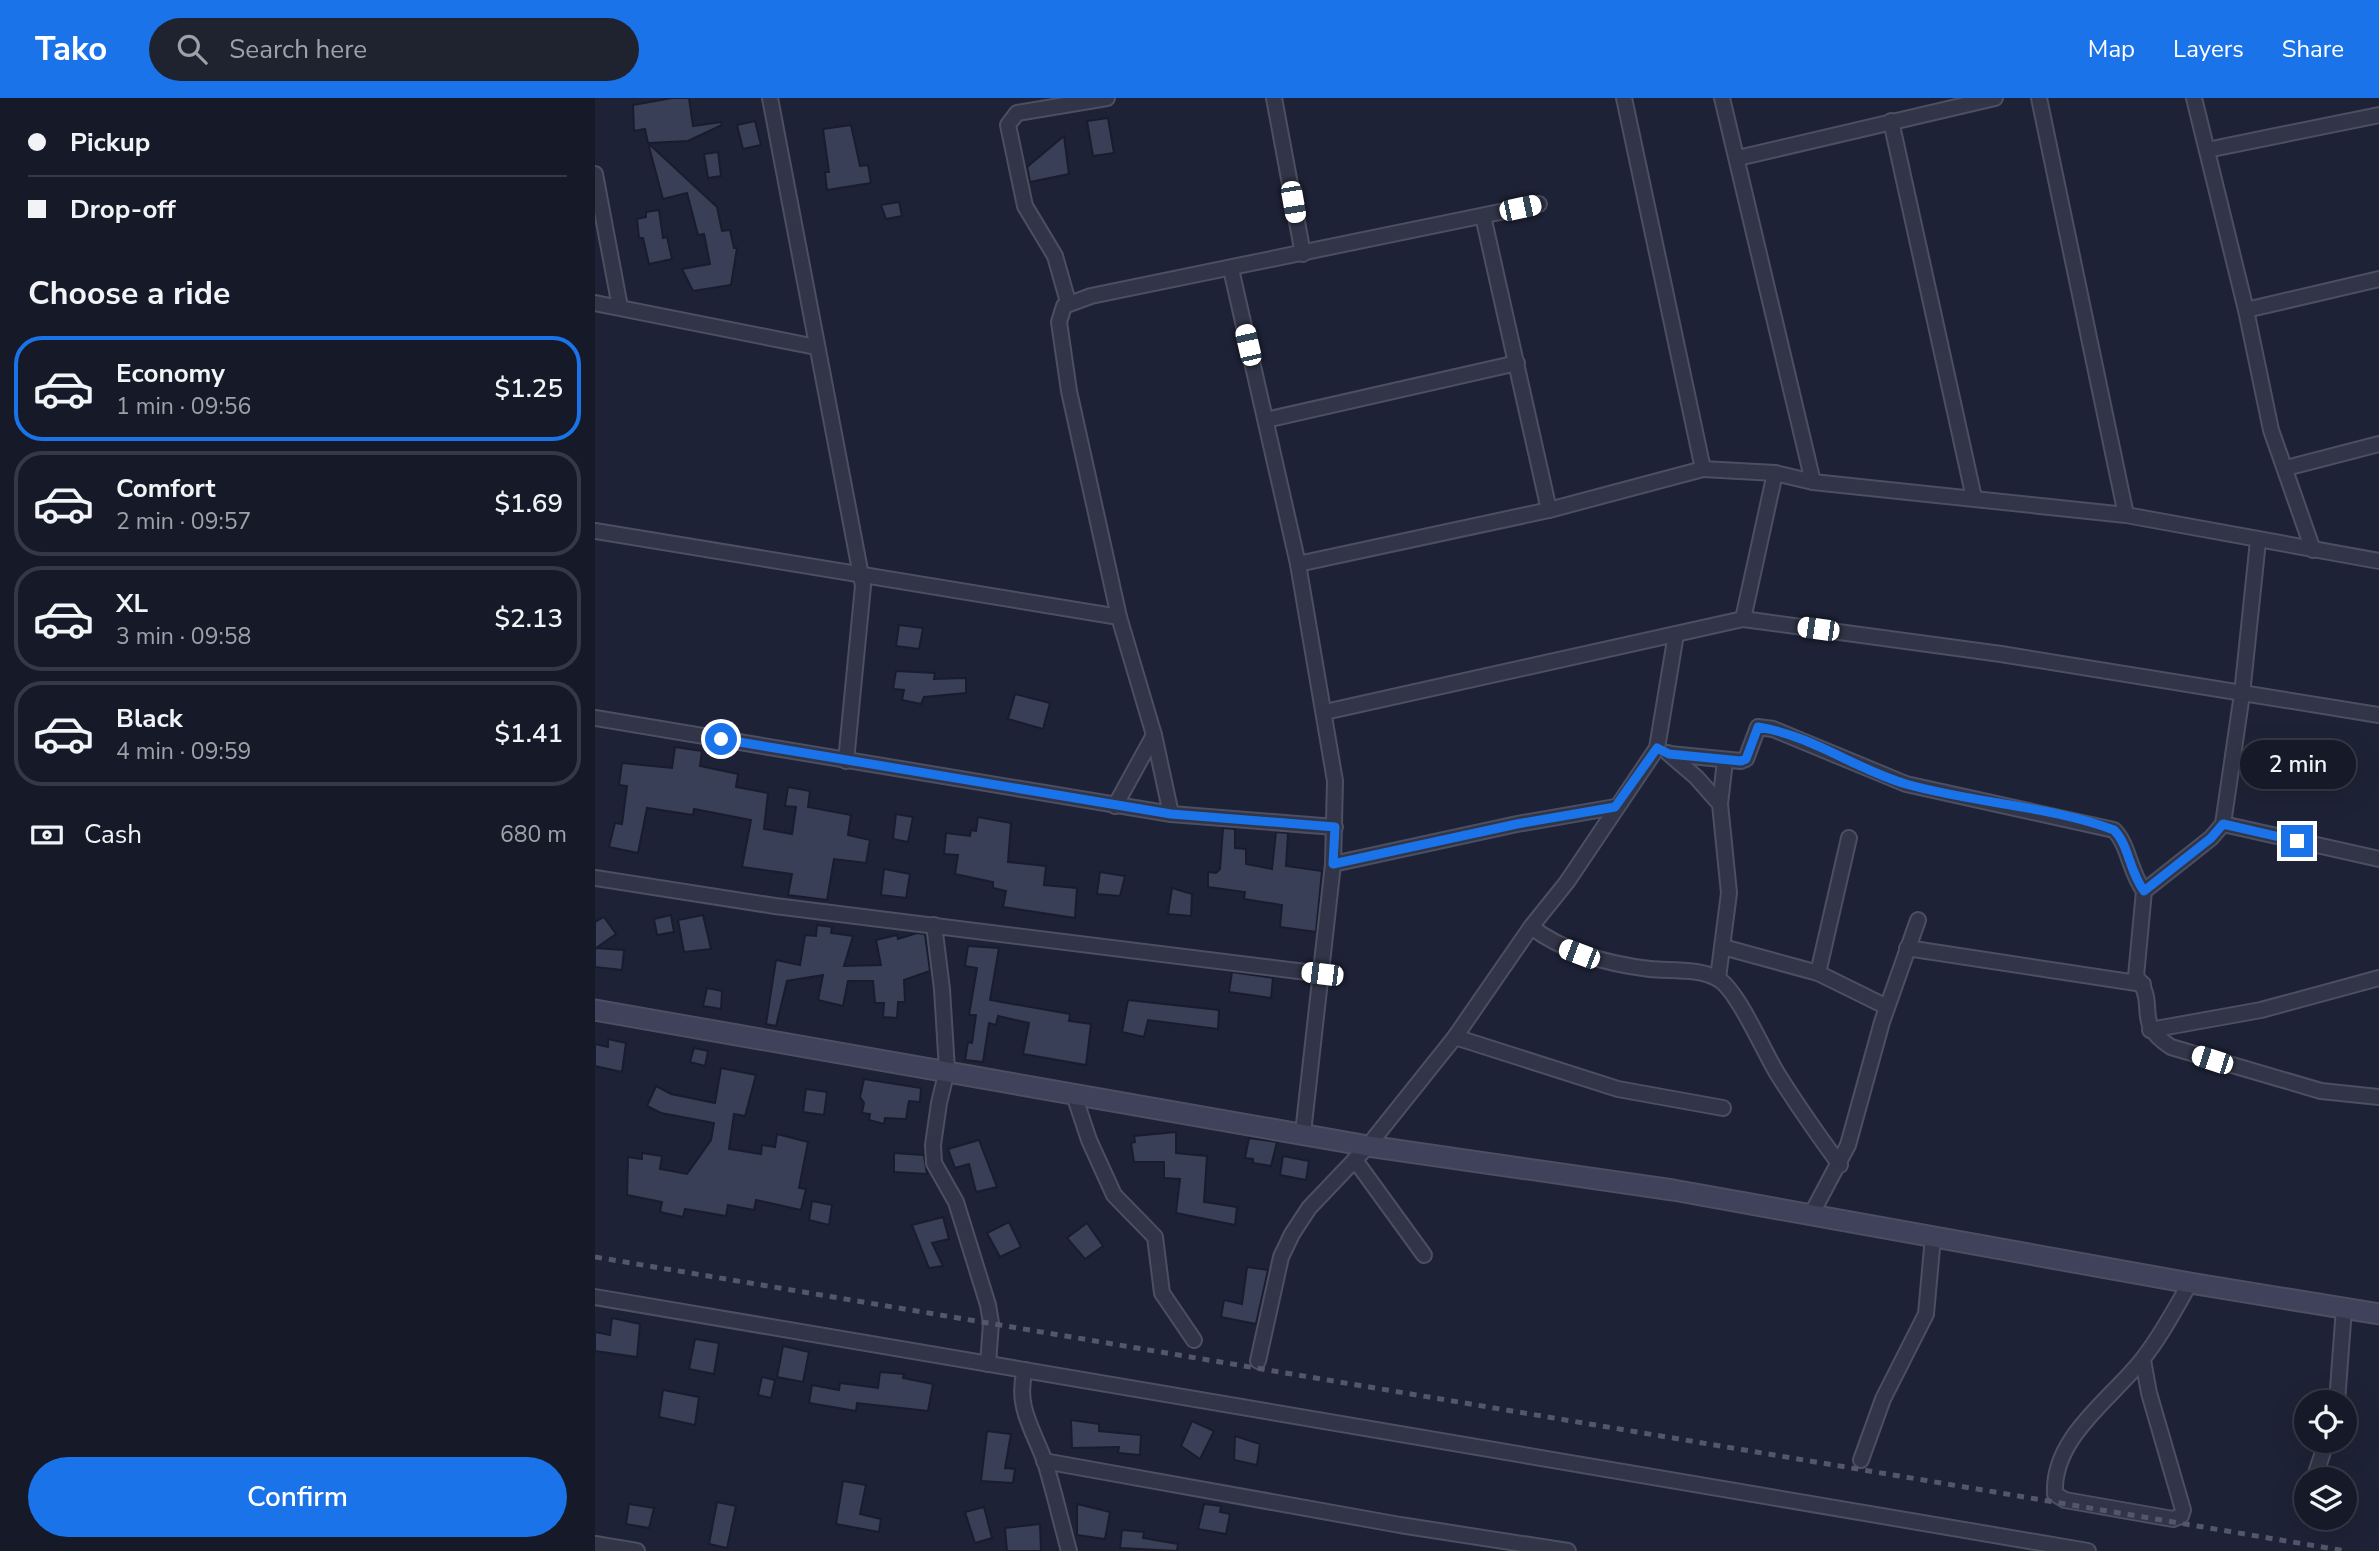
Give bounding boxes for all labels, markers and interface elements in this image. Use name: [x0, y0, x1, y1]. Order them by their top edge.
search box: [149, 18, 639, 81]
text: Tako: [35, 27, 107, 72]
icon: search: [173, 30, 211, 68]
text: Search here: [229, 32, 367, 67]
text: Map: [2088, 33, 2135, 65]
text: Layers: [2173, 33, 2244, 65]
text: Share: [2282, 33, 2344, 65]
text: Pickup: [70, 125, 150, 160]
car: [1280, 179, 1307, 225]
text: Drop-off: [70, 192, 176, 227]
car: [1498, 193, 1543, 223]
text: Choose a ride: [28, 272, 230, 315]
car: [1234, 322, 1263, 368]
text: Economy: [116, 356, 225, 391]
icon: car: [32, 357, 95, 420]
text: $1.25: [494, 371, 563, 406]
text: 1 min · 09:56: [116, 391, 251, 422]
text: Comfort: [116, 471, 216, 506]
icon: car: [32, 472, 95, 535]
text: $1.69: [494, 486, 563, 521]
text: 2 min · 09:57: [116, 506, 251, 537]
text: XL: [116, 586, 148, 621]
icon: car: [32, 587, 95, 650]
text: $2.13: [494, 601, 563, 636]
car: [1796, 616, 1841, 642]
text: 3 min · 09:58: [116, 621, 251, 652]
text: Black: [116, 701, 183, 736]
icon: car: [32, 702, 95, 765]
text: $1.41: [494, 716, 563, 751]
route start: [705, 723, 737, 755]
text: 4 min · 09:59: [116, 736, 251, 767]
callout: 2 min: [2239, 740, 2355, 788]
text: 2 min: [2269, 749, 2327, 780]
icon: cash: [28, 816, 66, 854]
text: Cash: [84, 817, 142, 852]
text: 680 m: [500, 819, 567, 850]
route end: [2281, 825, 2313, 857]
car: [1556, 937, 1603, 971]
car: [1300, 961, 1345, 987]
car: [2189, 1044, 2236, 1076]
map controls: [2294, 1390, 2357, 1530]
button: locate: [2294, 1390, 2357, 1453]
button: Confirm: [28, 1457, 567, 1537]
button: layers: [2294, 1467, 2357, 1530]

